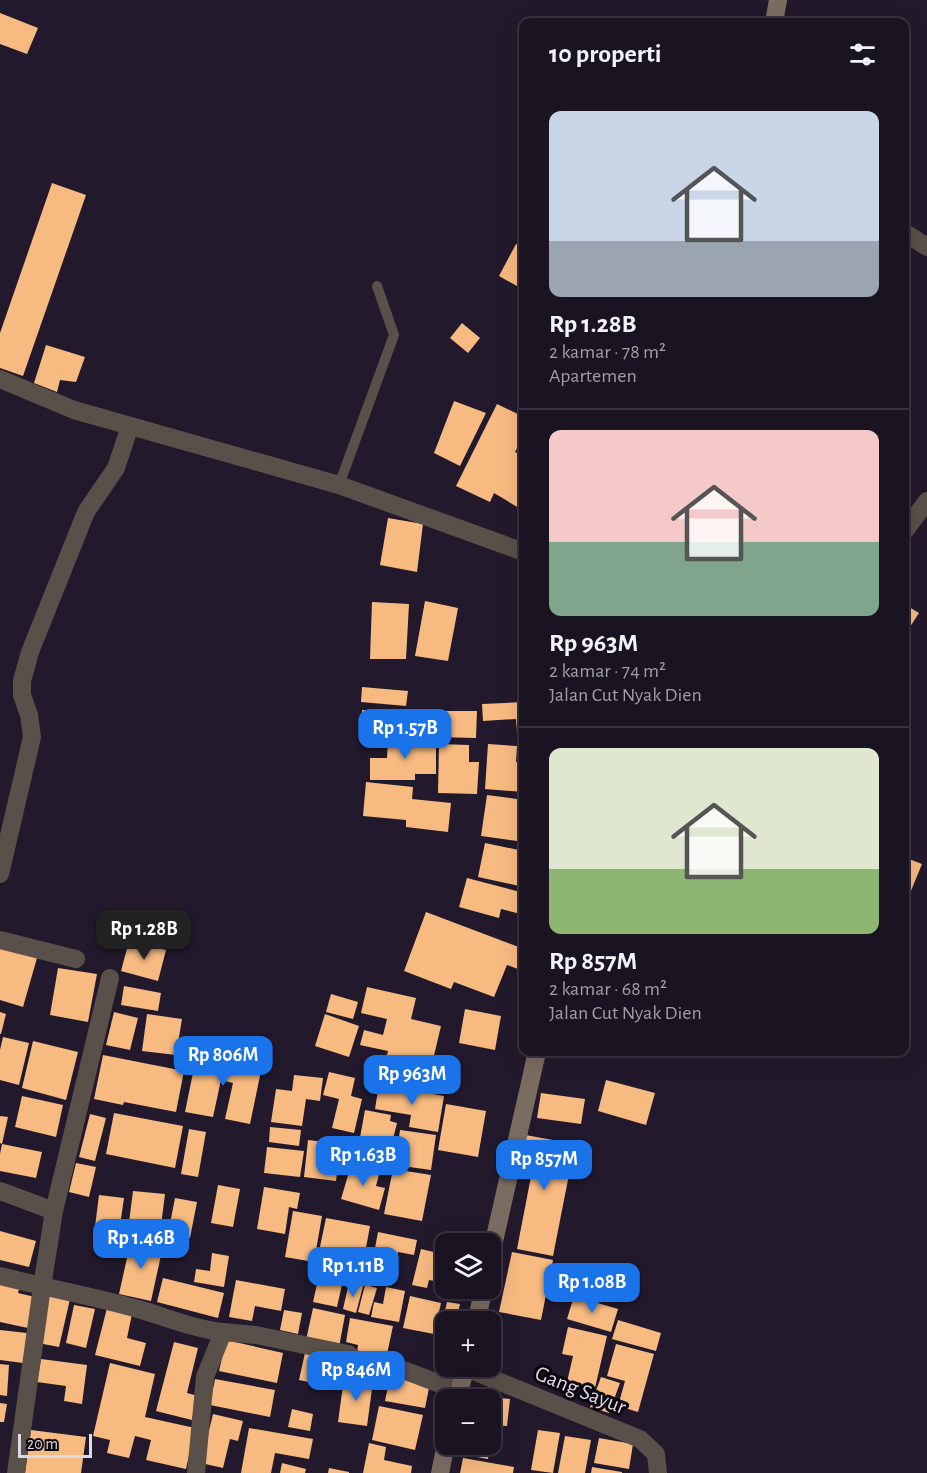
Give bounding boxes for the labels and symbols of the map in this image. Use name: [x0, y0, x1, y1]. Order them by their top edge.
pin: Rp 1.57B: [343, 709, 467, 760]
pin: Rp 1.28B: [82, 910, 206, 961]
pin: Rp 806M: [168, 1036, 278, 1087]
pin: Rp 963M: [357, 1055, 467, 1106]
pin: Rp 1.63B: [301, 1136, 425, 1187]
pin: Rp 857M: [489, 1140, 599, 1191]
pin: Rp 1.46B: [79, 1219, 203, 1270]
pin: Rp 1.11B: [291, 1247, 415, 1298]
pin: Rp 1.08B: [530, 1263, 654, 1314]
pin: Rp 846M: [301, 1351, 411, 1402]
street label: Gang Sayur: [532, 1362, 629, 1418]
scale bar: [18, 1431, 92, 1458]

